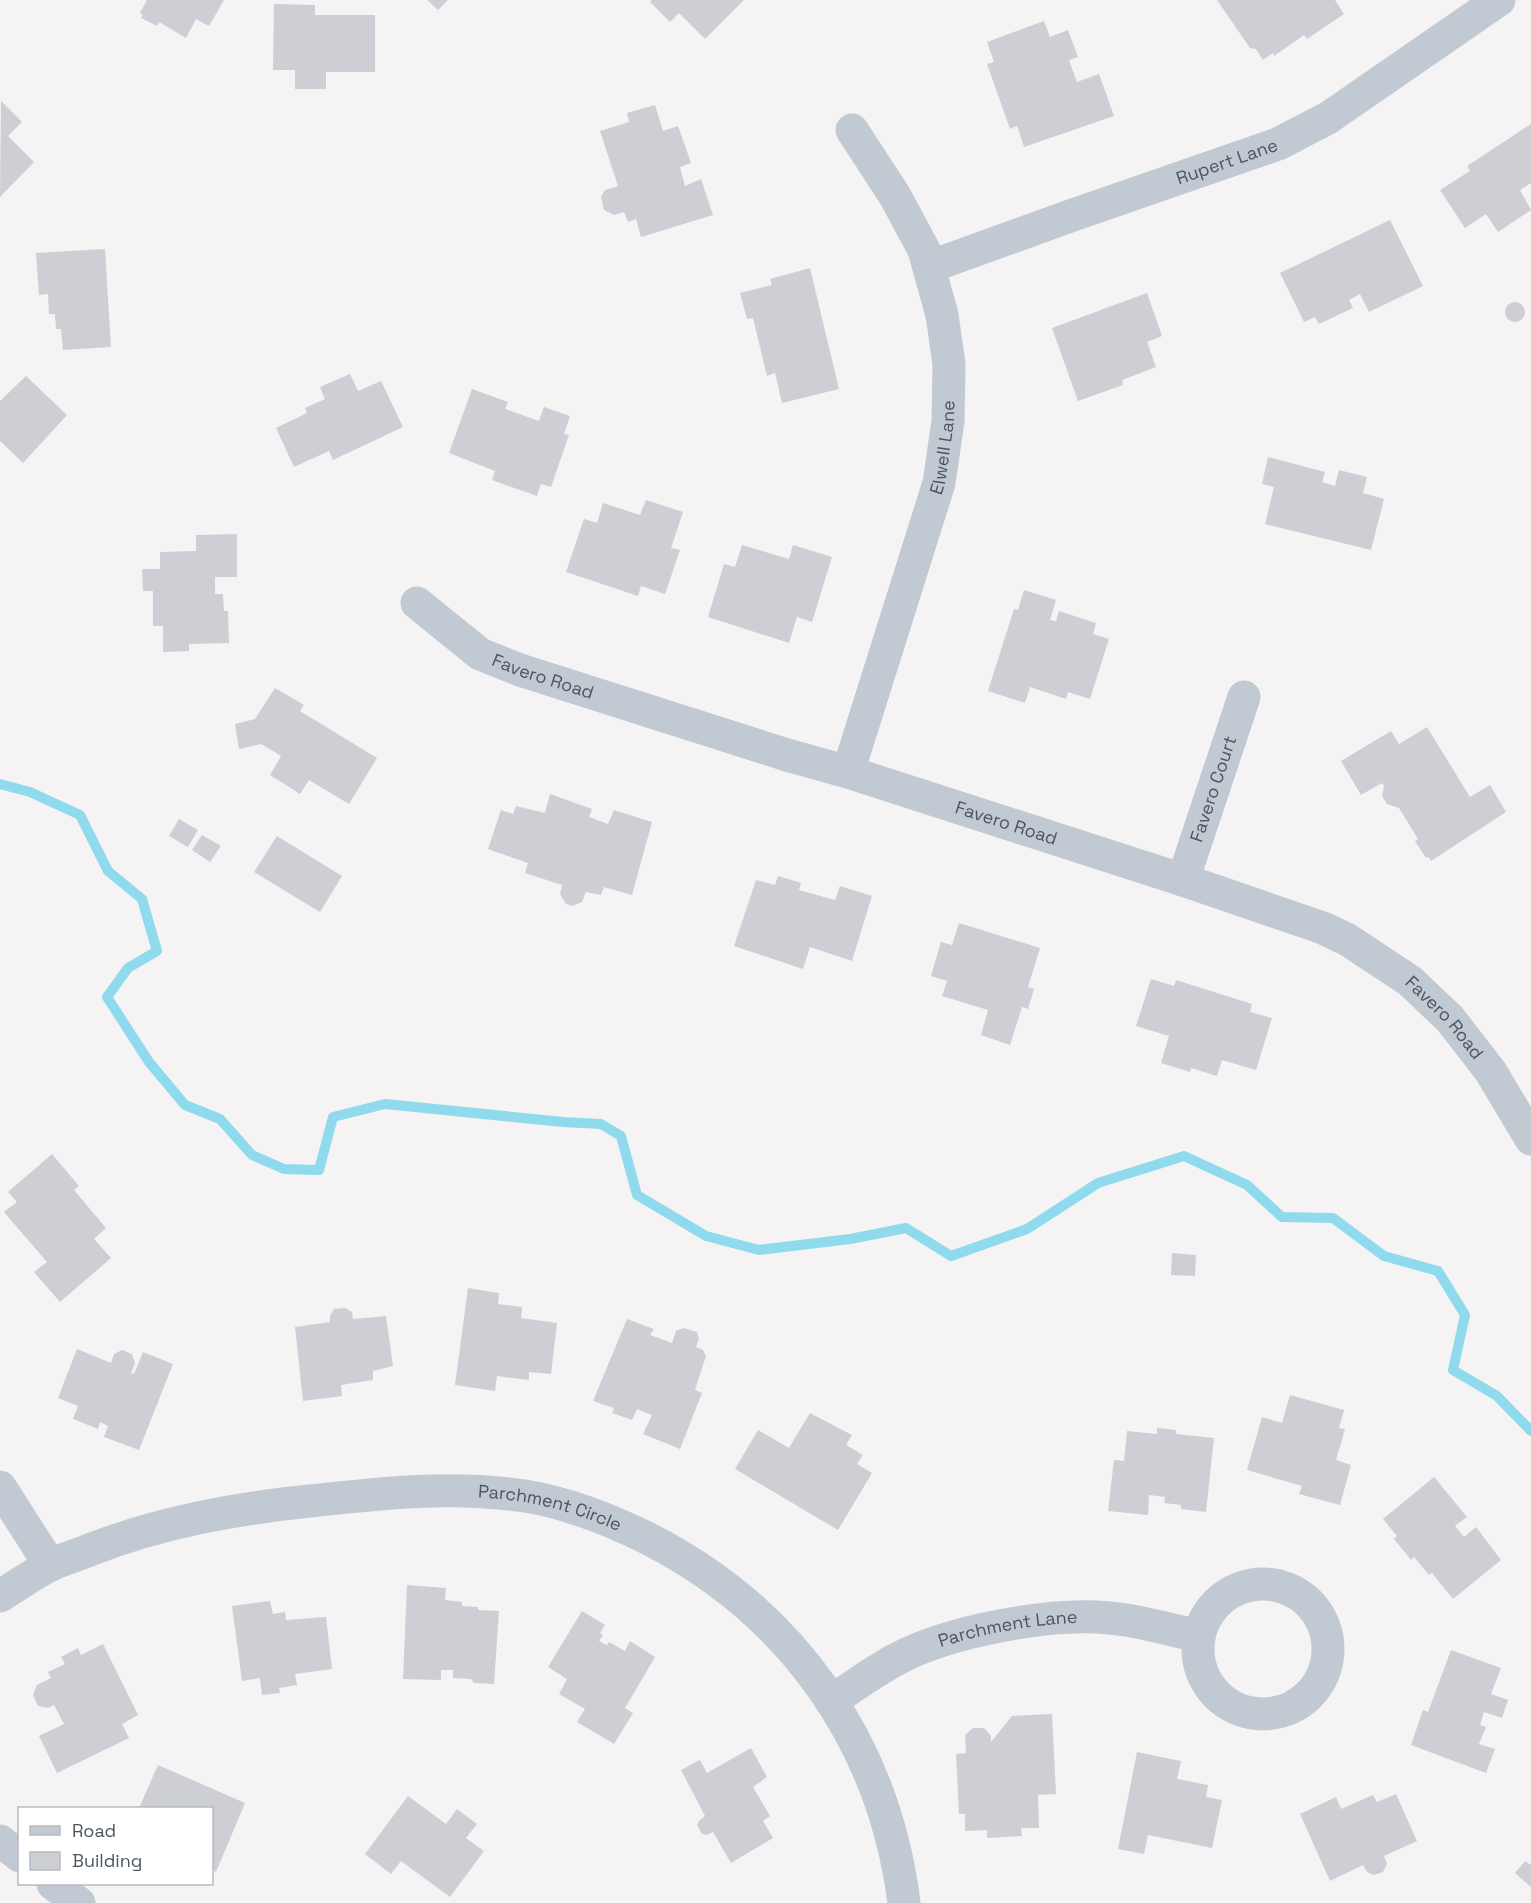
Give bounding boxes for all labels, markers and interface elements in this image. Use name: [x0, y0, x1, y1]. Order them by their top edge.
street label: Rupert Lane: [1173, 133, 1281, 189]
street label: Elwell Lane: [924, 400, 959, 497]
street label: Favero Road: [489, 648, 597, 704]
street label: Favero Court: [1185, 733, 1241, 845]
street label: Favero Road: [953, 795, 1060, 850]
street label: Favero Road: [1401, 970, 1489, 1064]
street label: Parchment Circle: [477, 1479, 625, 1536]
street label: Parchment Lane: [935, 1605, 1078, 1652]
legend: [18, 1807, 213, 1885]
text: Road: [72, 1819, 116, 1842]
text: Building: [72, 1849, 142, 1872]

